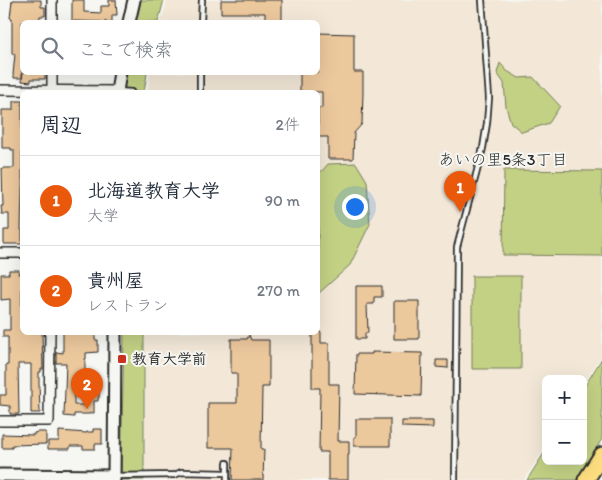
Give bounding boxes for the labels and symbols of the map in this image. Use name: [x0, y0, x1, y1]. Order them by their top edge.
district label: あいの里5条3丁目: [438, 150, 568, 169]
pin: 1: [444, 171, 476, 212]
your location: [342, 194, 368, 220]
place label: 教育大学前: [132, 350, 207, 368]
marker: 教育大学前: [116, 353, 128, 365]
pin: 2: [71, 368, 103, 409]

